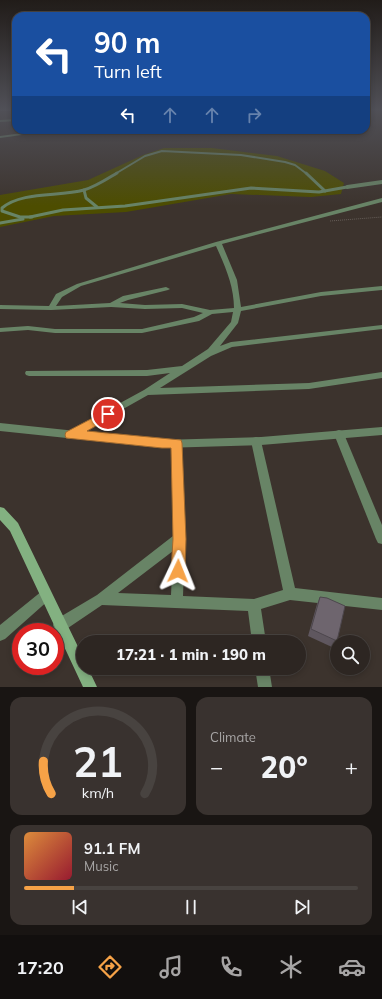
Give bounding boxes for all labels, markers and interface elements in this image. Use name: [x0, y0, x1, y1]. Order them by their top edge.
text: 90 m: [94, 25, 160, 60]
icon: left: [28, 28, 80, 80]
text: Turn left: [94, 60, 162, 83]
icon: left: [117, 104, 139, 126]
icon: ahead: [159, 104, 181, 126]
icon: ahead: [201, 104, 223, 126]
icon: right: [243, 104, 265, 126]
pin: [91, 397, 125, 431]
icon: arrive: [97, 403, 119, 425]
position arrow: [157, 550, 199, 592]
speed limit sign: 30: [12, 623, 64, 675]
map controls: [330, 635, 370, 675]
button: search: [330, 635, 370, 675]
text: 17:21 · 1 min · 190 m: [116, 645, 266, 664]
text: Climate: [210, 729, 256, 745]
text: 21: [73, 735, 123, 787]
text: 20°: [260, 748, 308, 786]
text: −: [210, 753, 223, 781]
text: +: [345, 753, 358, 781]
text: km/h: [82, 784, 114, 802]
text: 91.1 FM: [84, 839, 140, 858]
text: Music: [84, 858, 119, 874]
icon: previous: [69, 896, 91, 918]
icon: pause: [180, 896, 202, 918]
icon: next: [291, 896, 313, 918]
icon: directions: [96, 953, 124, 981]
icon: music: [157, 953, 185, 981]
icon: phone: [217, 953, 245, 981]
icon: climate: [277, 953, 305, 981]
icon: car: [338, 953, 366, 981]
text: 17:20: [16, 956, 64, 979]

